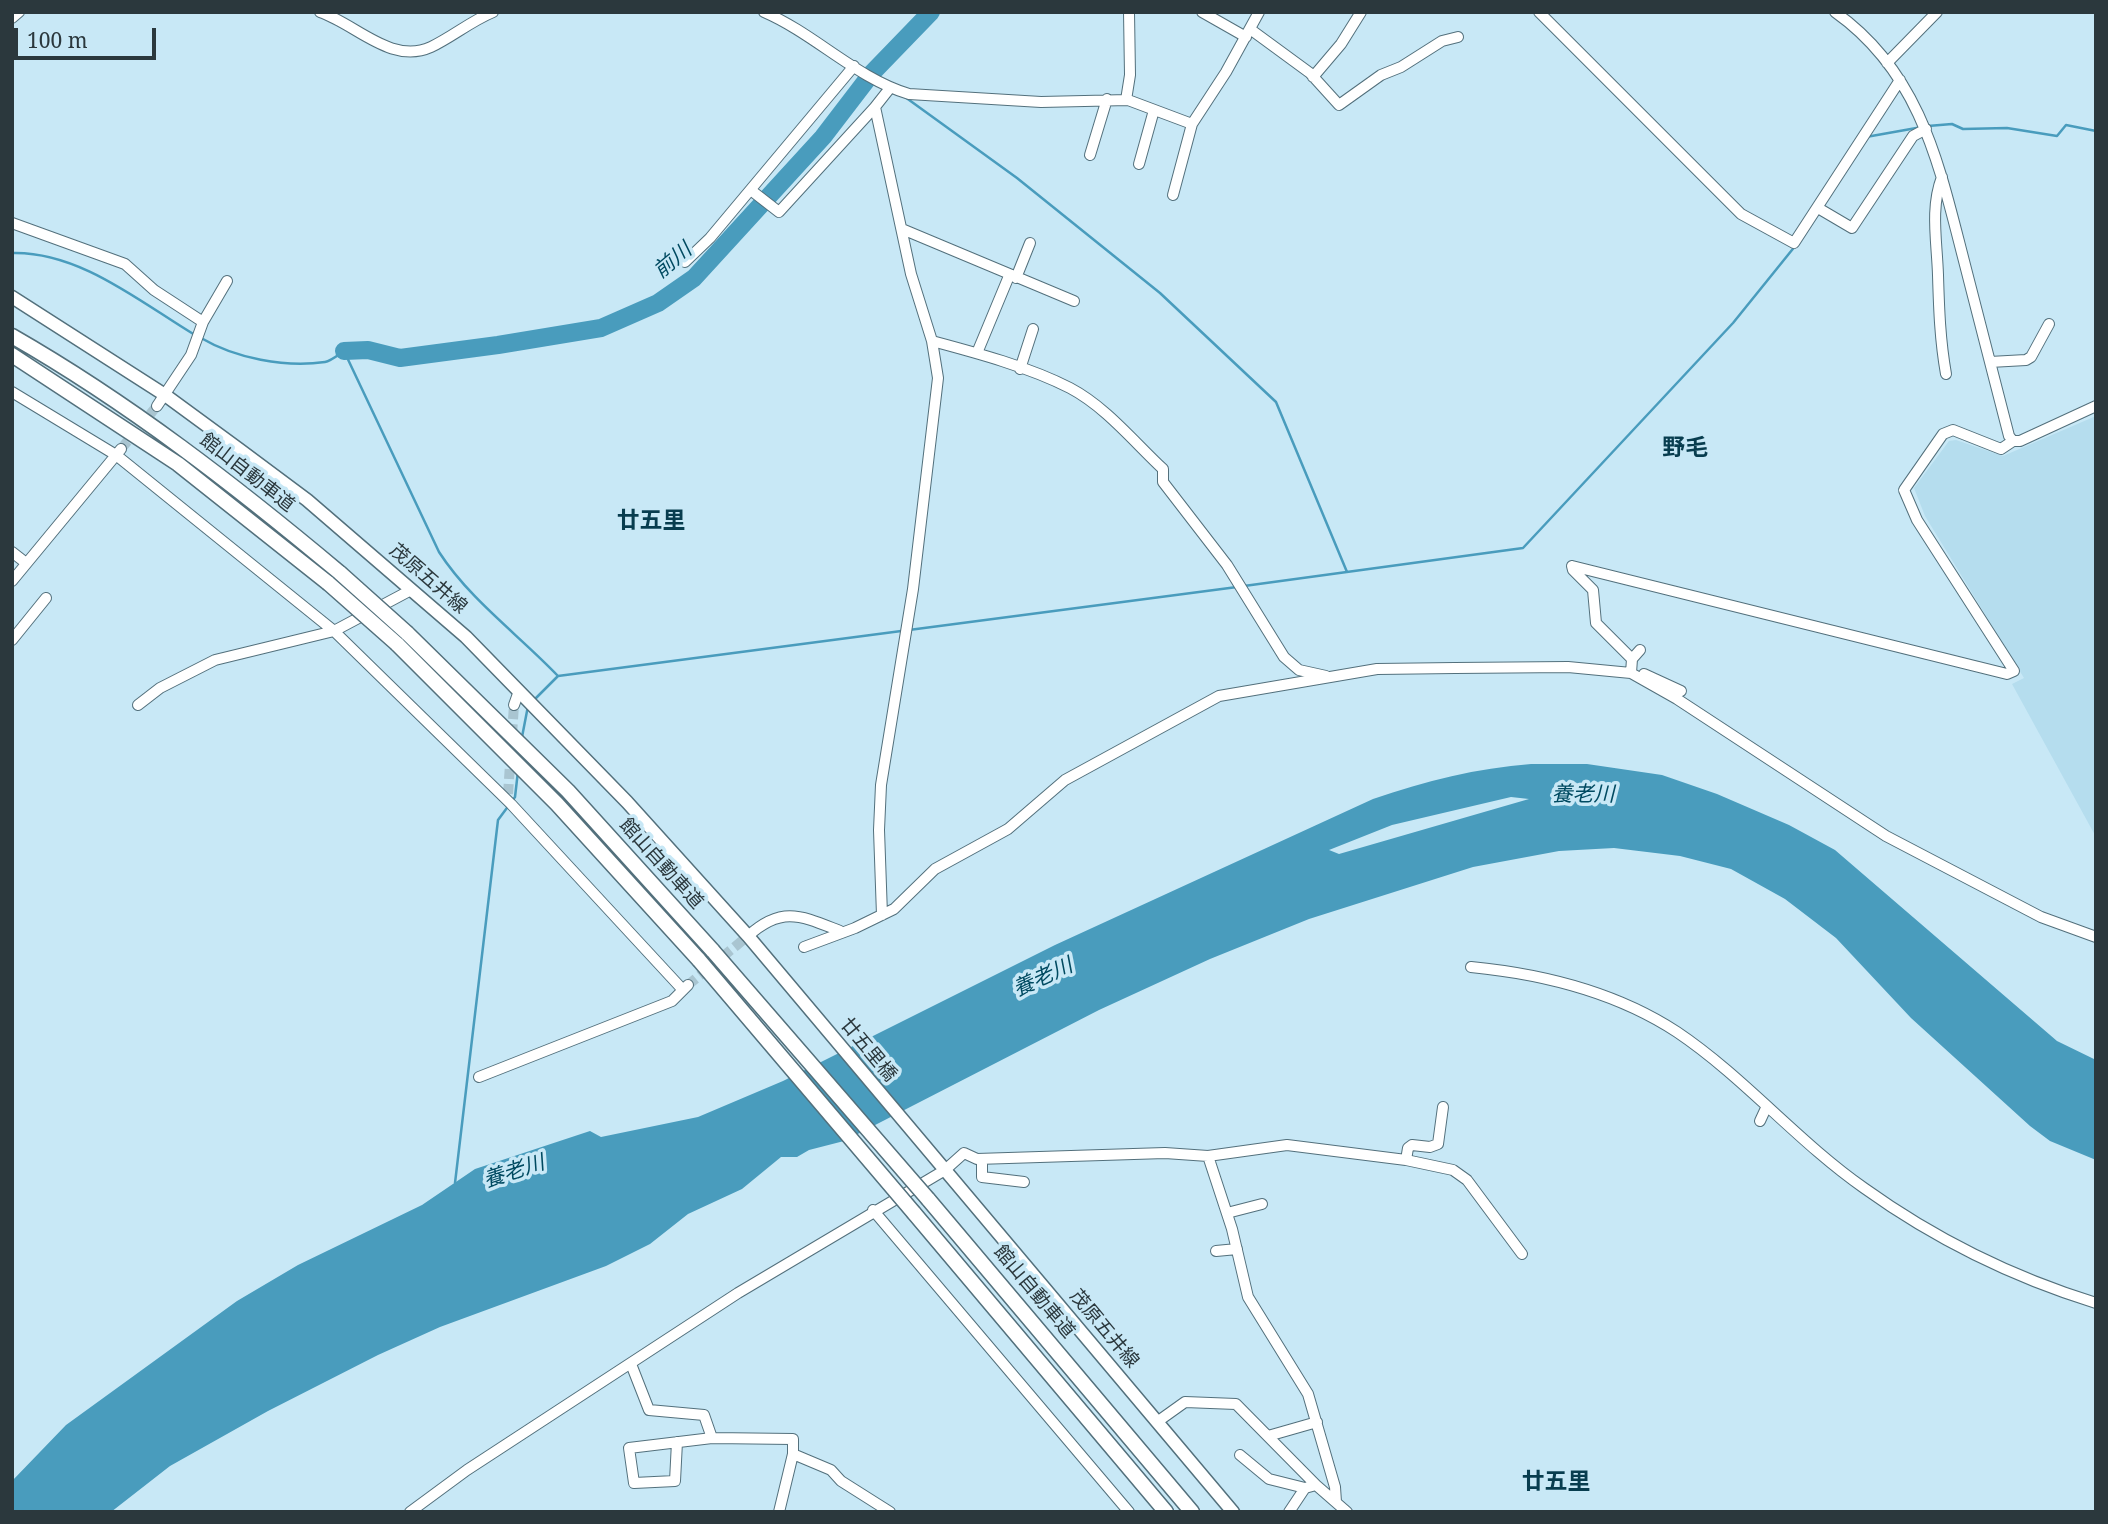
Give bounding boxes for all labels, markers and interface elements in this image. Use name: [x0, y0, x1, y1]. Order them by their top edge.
scale bar: [18, 14, 159, 58]
text: 100 m: [27, 26, 88, 54]
water label: 前川: [649, 238, 697, 284]
street label: 館山自動車道: [195, 429, 299, 517]
district label: 野毛: [1662, 434, 1708, 462]
district label: 廿五里: [617, 507, 685, 535]
street label: 茂原五井線: [385, 539, 471, 619]
water label: 養老川: [1552, 782, 1614, 808]
street label: 館山自動車道: [614, 814, 708, 914]
water label: 養老川: [1009, 953, 1077, 1003]
street label: 廿五里橋: [835, 1014, 901, 1086]
water label: 養老川: [480, 1150, 548, 1194]
street label: 館山自動車道: [989, 1241, 1079, 1343]
street label: 茂原五井線: [1065, 1285, 1143, 1373]
district label: 廿五里: [1522, 1468, 1590, 1496]

